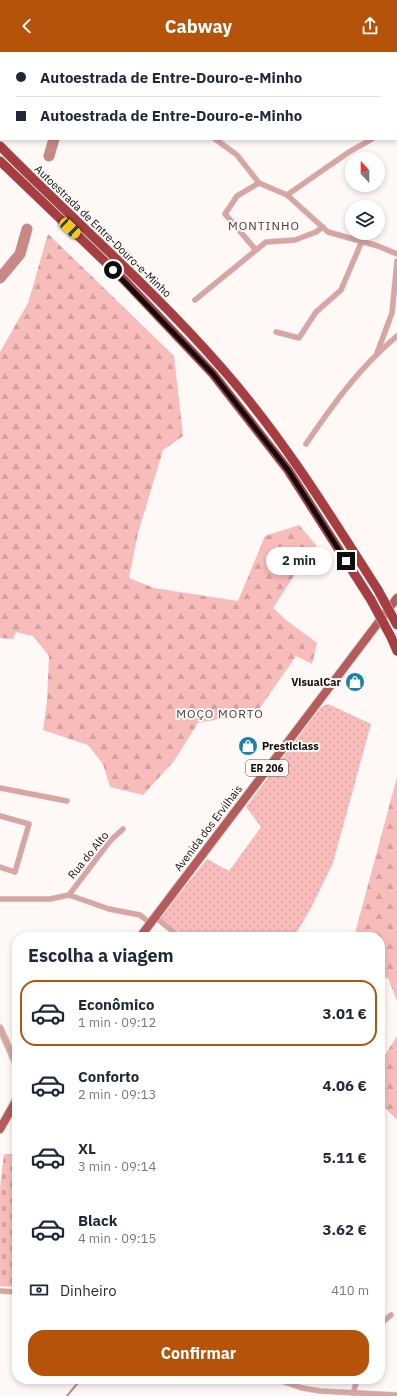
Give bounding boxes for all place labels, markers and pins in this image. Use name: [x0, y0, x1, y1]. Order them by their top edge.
shop icon: VisualCar: [344, 671, 366, 693]
place label: VisualCar: [291, 675, 342, 689]
shop icon: Presticlass: [237, 735, 259, 757]
place label: Presticlass: [262, 739, 319, 753]

